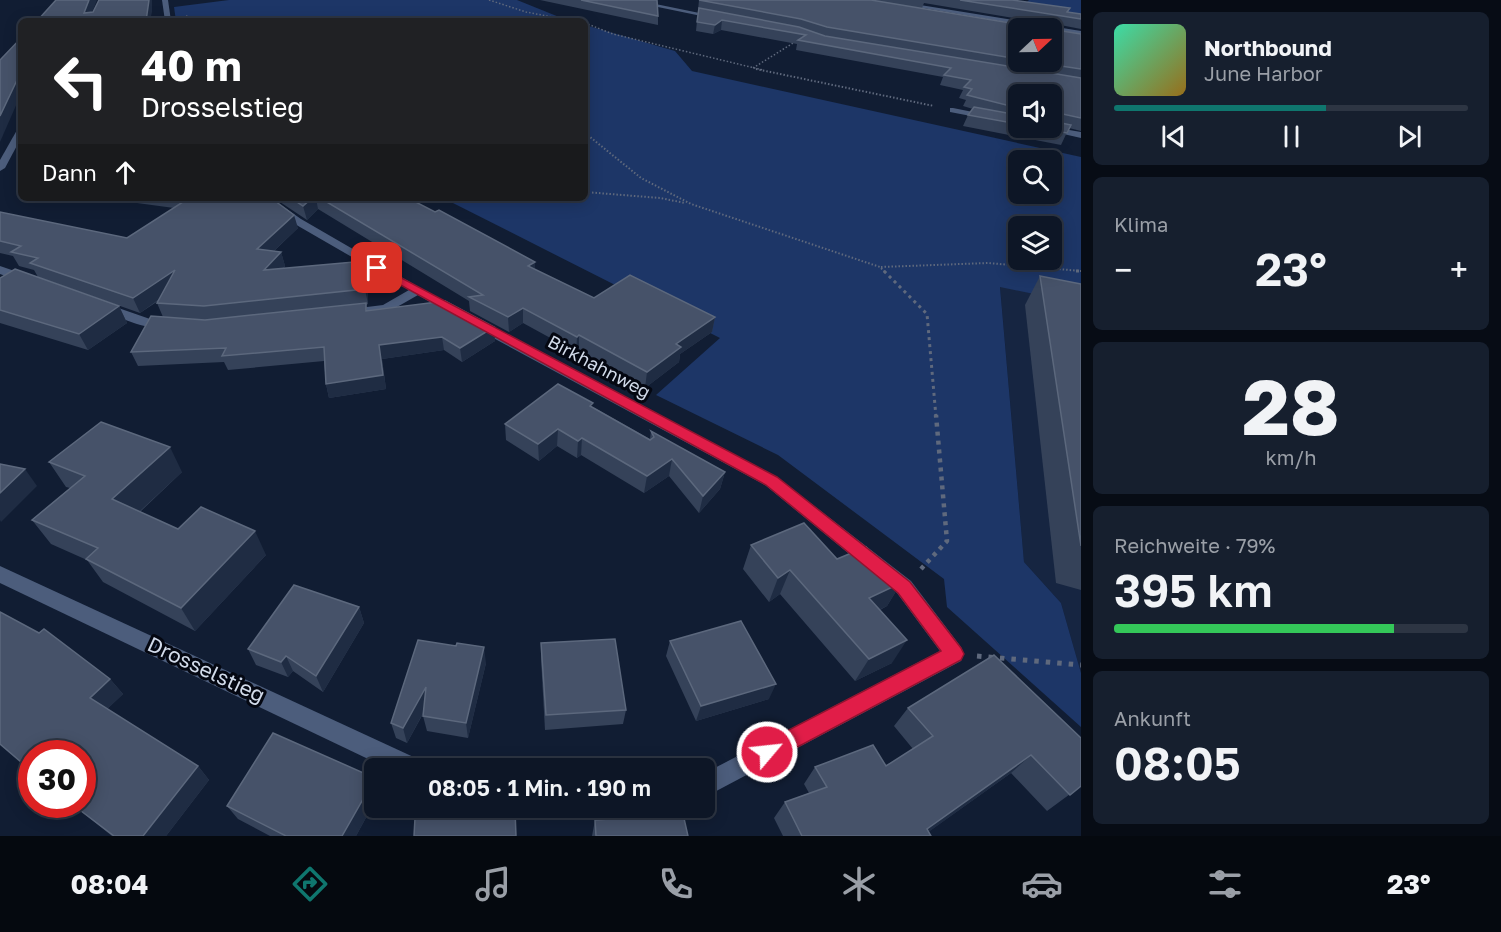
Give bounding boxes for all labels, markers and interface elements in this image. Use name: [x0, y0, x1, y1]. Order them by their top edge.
north arrow: [1008, 18, 1062, 72]
map controls: [1008, 18, 1062, 270]
text: Northbound: [1204, 34, 1332, 61]
text: 40 m: [141, 40, 242, 90]
icon: left: [42, 42, 120, 120]
text: June Harbor: [1204, 61, 1323, 85]
button: sound: [1008, 84, 1062, 138]
text: Drosselstieg: [141, 91, 304, 123]
icon: previous: [1157, 120, 1190, 153]
icon: pause: [1275, 120, 1308, 153]
icon: next: [1393, 120, 1426, 153]
button: search: [1008, 150, 1062, 204]
icon: ahead: [109, 156, 142, 189]
text: Dann: [42, 159, 97, 186]
text: Klima: [1114, 212, 1168, 236]
button: layers: [1008, 216, 1062, 270]
pin: [351, 242, 402, 293]
text: 23°: [1255, 242, 1327, 296]
text: −: [1114, 250, 1132, 289]
text: +: [1450, 250, 1468, 289]
icon: arrive: [360, 251, 393, 284]
street label: Birkhahnweg: [544, 330, 655, 402]
text: 28: [1242, 359, 1340, 452]
text: km/h: [1266, 445, 1316, 469]
text: Reichweite · 79%: [1114, 533, 1275, 557]
text: 395 km: [1114, 563, 1273, 617]
street label: Drosselstieg: [144, 631, 269, 708]
text: Ankunft: [1114, 706, 1191, 730]
position arrow: [735, 720, 799, 784]
text: 08:05: [1114, 736, 1241, 790]
speed limit sign: 30: [18, 740, 96, 818]
text: 08:05 · 1 Min. · 190 m: [428, 774, 651, 801]
icon: directions: [289, 863, 331, 905]
icon: music: [472, 863, 514, 905]
icon: phone: [655, 863, 697, 905]
icon: climate: [838, 863, 880, 905]
icon: car: [1021, 863, 1063, 905]
icon: filters: [1204, 863, 1246, 905]
text: 08:04: [70, 868, 148, 900]
text: 23°: [1387, 868, 1430, 900]

